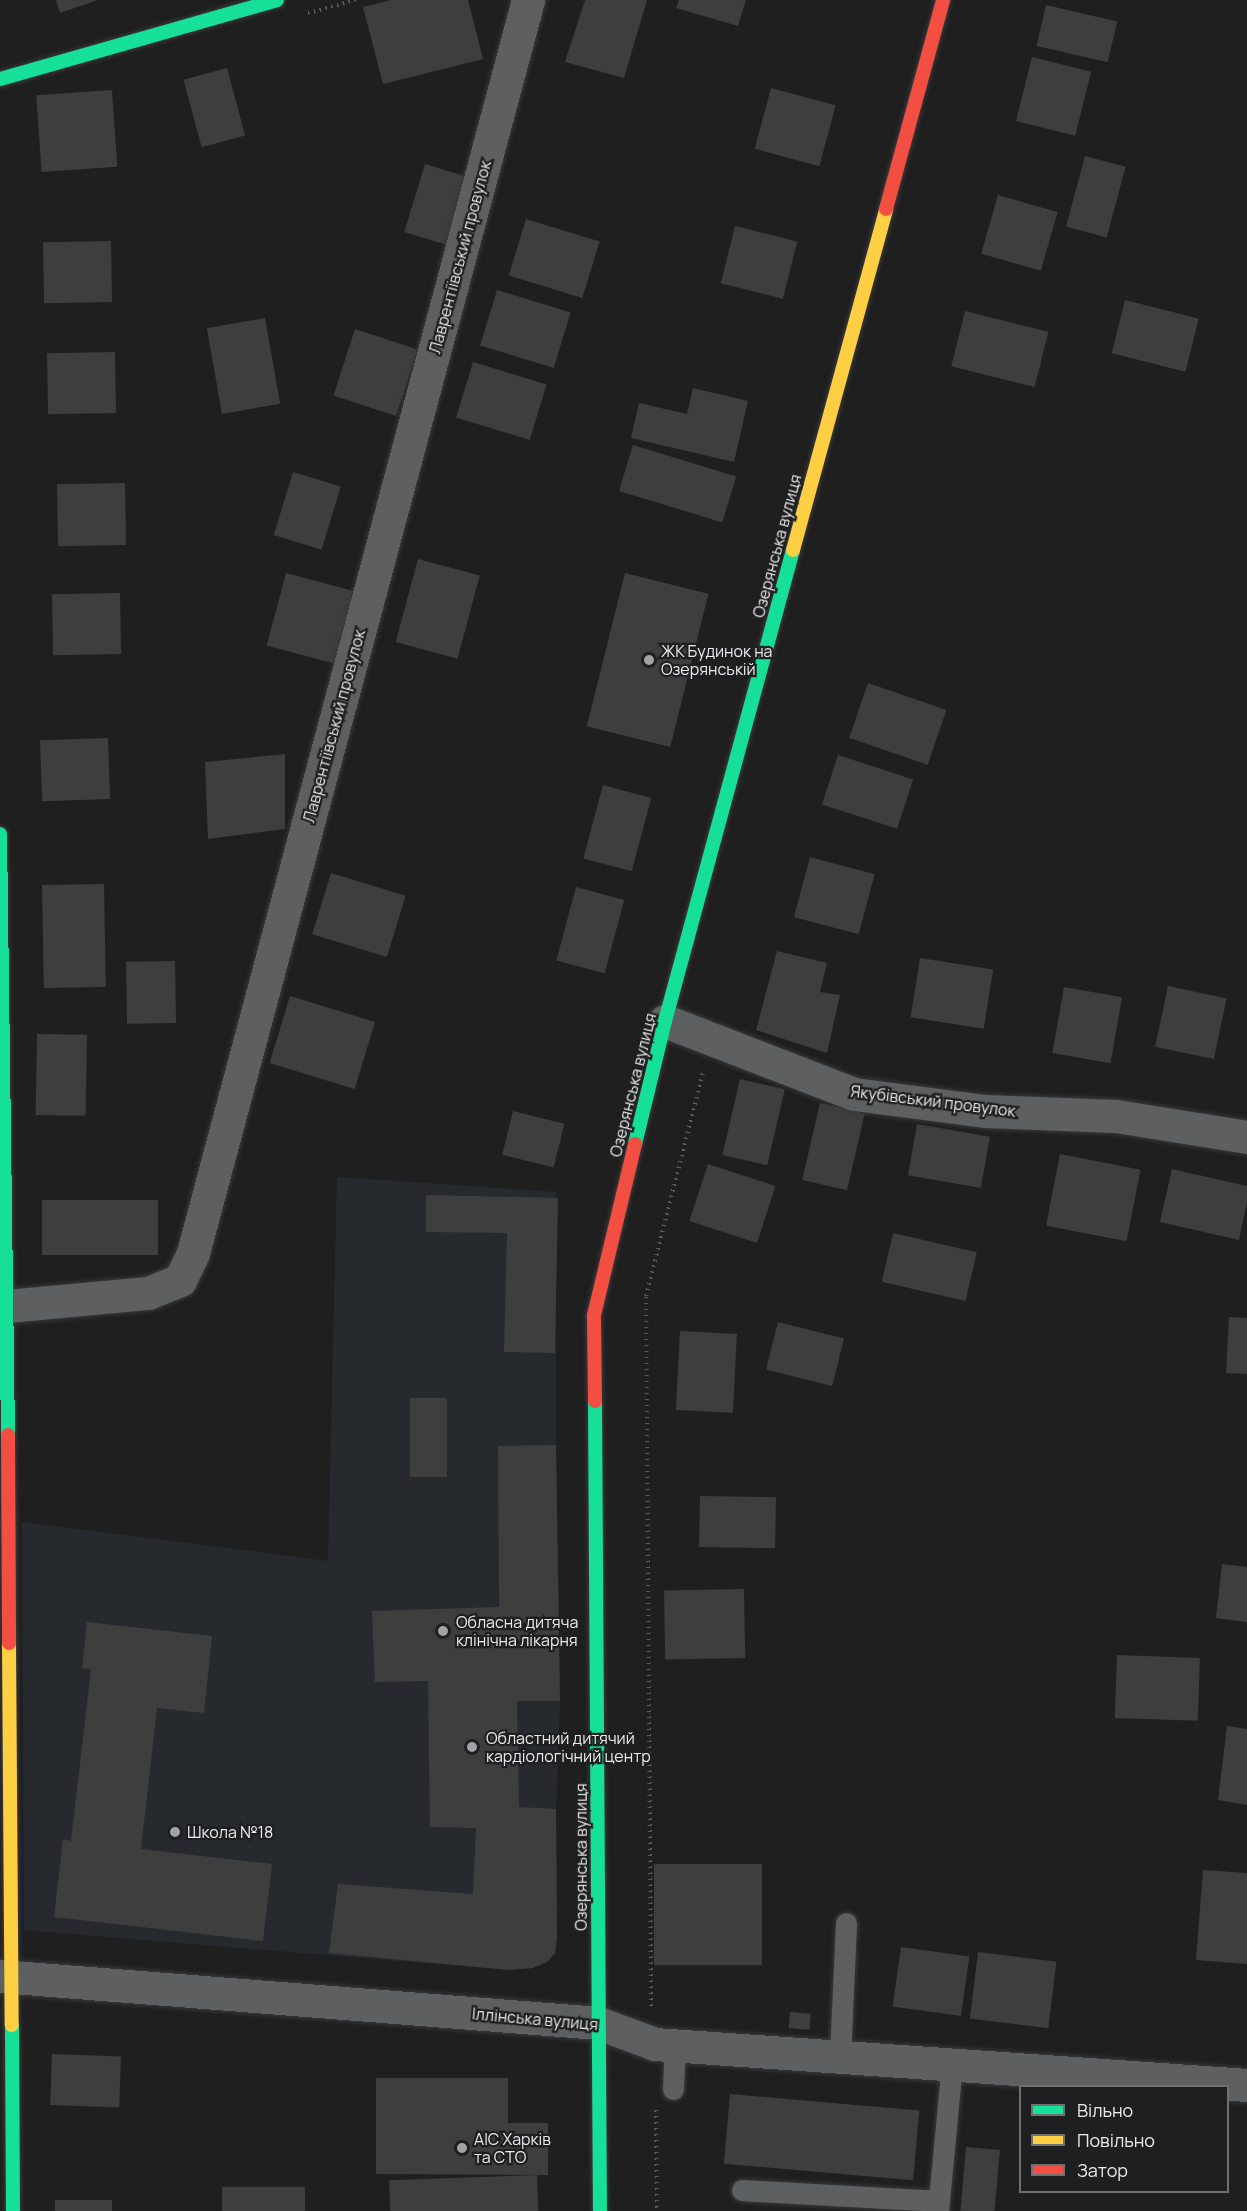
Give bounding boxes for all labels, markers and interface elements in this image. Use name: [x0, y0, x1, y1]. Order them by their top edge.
street label: Лаврентіївський провулок: [425, 158, 495, 356]
street label: Озерянська вулиця: [749, 472, 805, 620]
street label: Лаврентіївський провулок: [299, 627, 369, 825]
place label: ЖК Будинок на Озерянській: [661, 641, 773, 679]
marker: ЖК Будинок на Озерянській: [642, 653, 656, 667]
street label: Озерянська вулиця: [606, 1011, 660, 1159]
street label: Якубівський провулок: [849, 1081, 1017, 1121]
place label: Обласна дитяча клінічна лікарня: [456, 1612, 578, 1650]
marker: Обласна дитяча клінічна лікарня: [434, 1622, 452, 1640]
place label: Областний дитячий кардіологічний центр: [486, 1728, 651, 1766]
marker: Областний дитячий кардіологічний центр: [463, 1738, 481, 1756]
street label: Озерянська вулиця: [571, 1783, 591, 1931]
place label: Школа №18: [187, 1822, 273, 1842]
marker: Школа №18: [168, 1825, 182, 1839]
street label: Іллінська вулиця: [471, 2004, 599, 2034]
legend: [1019, 2085, 1229, 2193]
text: Вільно: [1077, 2098, 1133, 2122]
text: Повільно: [1077, 2128, 1155, 2152]
place label: АІС Харків та СТО: [474, 2129, 551, 2167]
marker: АІС Харків та СТО: [455, 2141, 469, 2155]
text: Затор: [1077, 2158, 1128, 2182]

